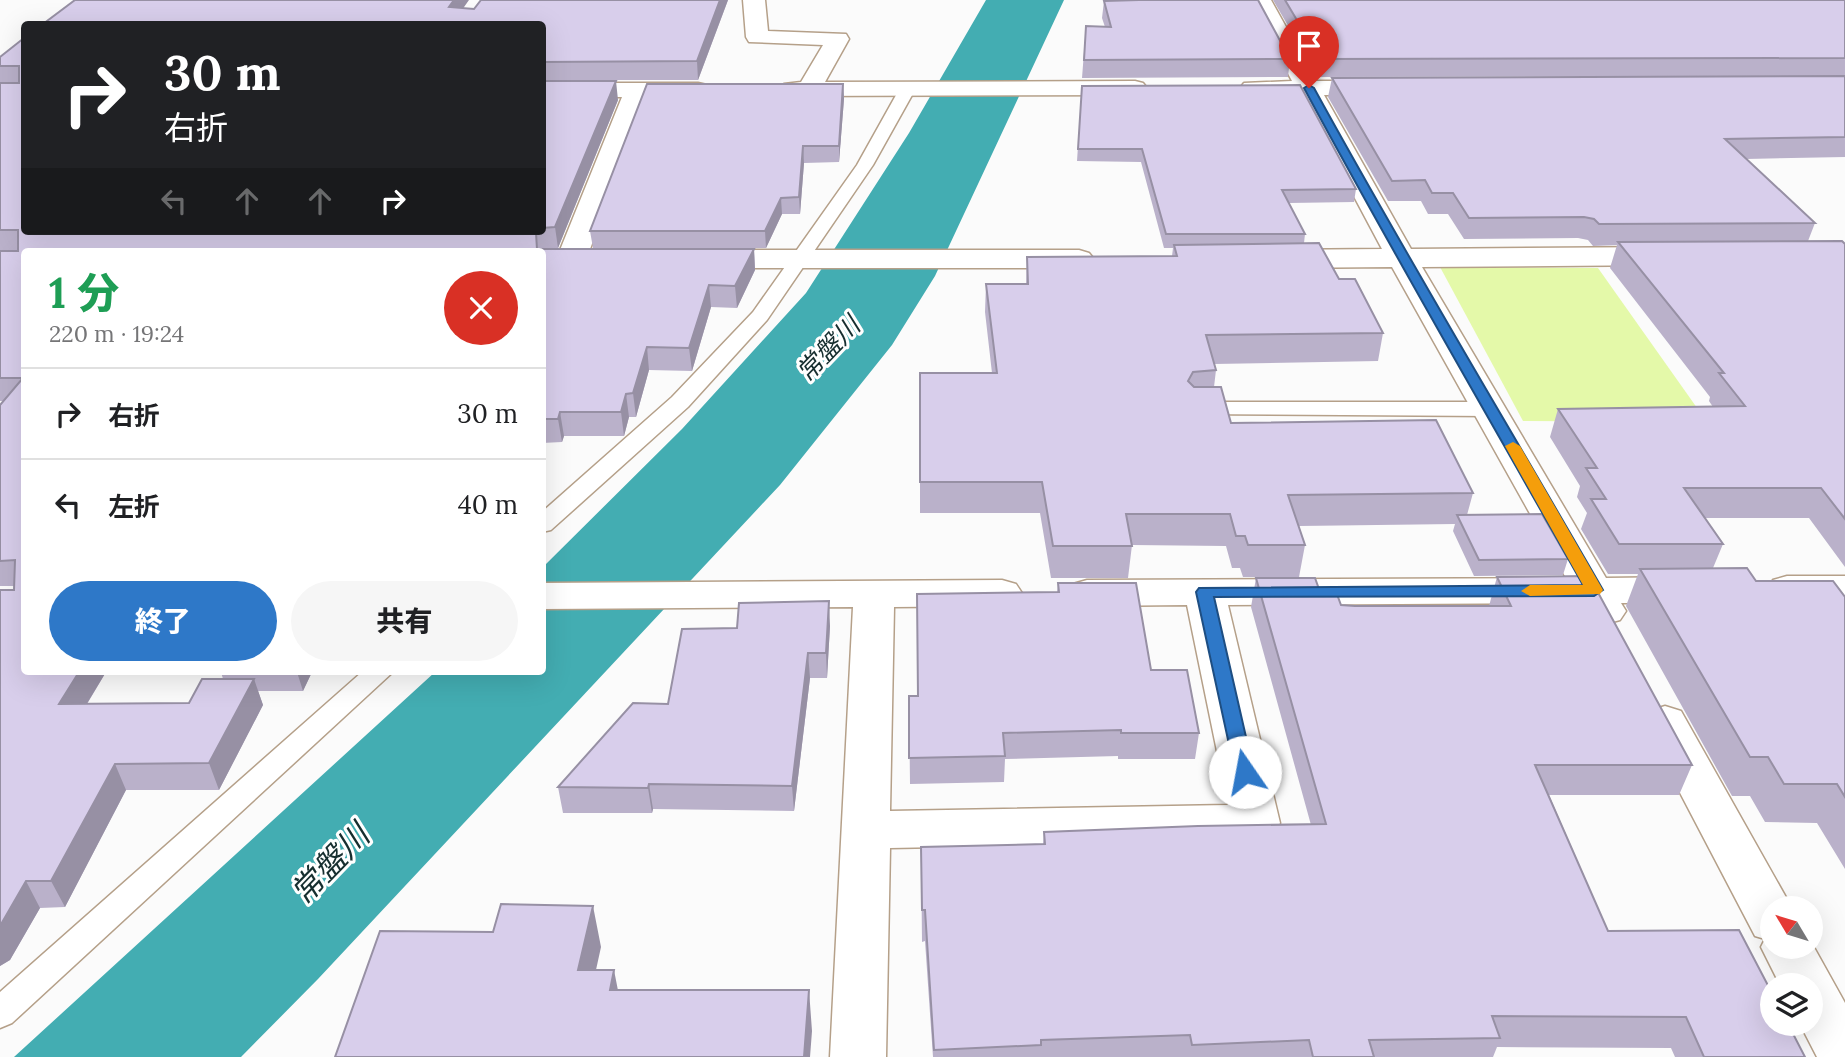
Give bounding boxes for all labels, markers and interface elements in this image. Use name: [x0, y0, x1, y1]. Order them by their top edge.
pin: [1279, 16, 1339, 88]
icon: arrive: [1290, 27, 1328, 65]
text: 30 m: [164, 41, 281, 103]
icon: right: [49, 49, 140, 140]
text: 右折: [164, 107, 228, 148]
icon: left: [155, 182, 193, 220]
icon: ahead: [228, 182, 266, 220]
icon: ahead: [301, 182, 339, 220]
icon: right: [374, 182, 412, 220]
text: 1 分: [49, 266, 119, 320]
button: close: [444, 271, 518, 345]
water label: 常盤川: [789, 307, 869, 388]
text: 220 m · 19:24: [49, 319, 184, 348]
icon: right: [49, 395, 87, 433]
text: 30 m: [457, 397, 518, 430]
text: 右折: [108, 399, 160, 432]
icon: left: [49, 486, 87, 524]
text: 40 m: [458, 488, 518, 521]
text: 左折: [108, 490, 160, 523]
button: 終了: [49, 581, 277, 661]
button: 共有: [291, 581, 518, 661]
position arrow: [1208, 735, 1282, 809]
water label: 常盤川: [282, 813, 380, 912]
north arrow: [1760, 896, 1824, 959]
map controls: [1760, 896, 1823, 1036]
button: layers: [1760, 973, 1823, 1036]

